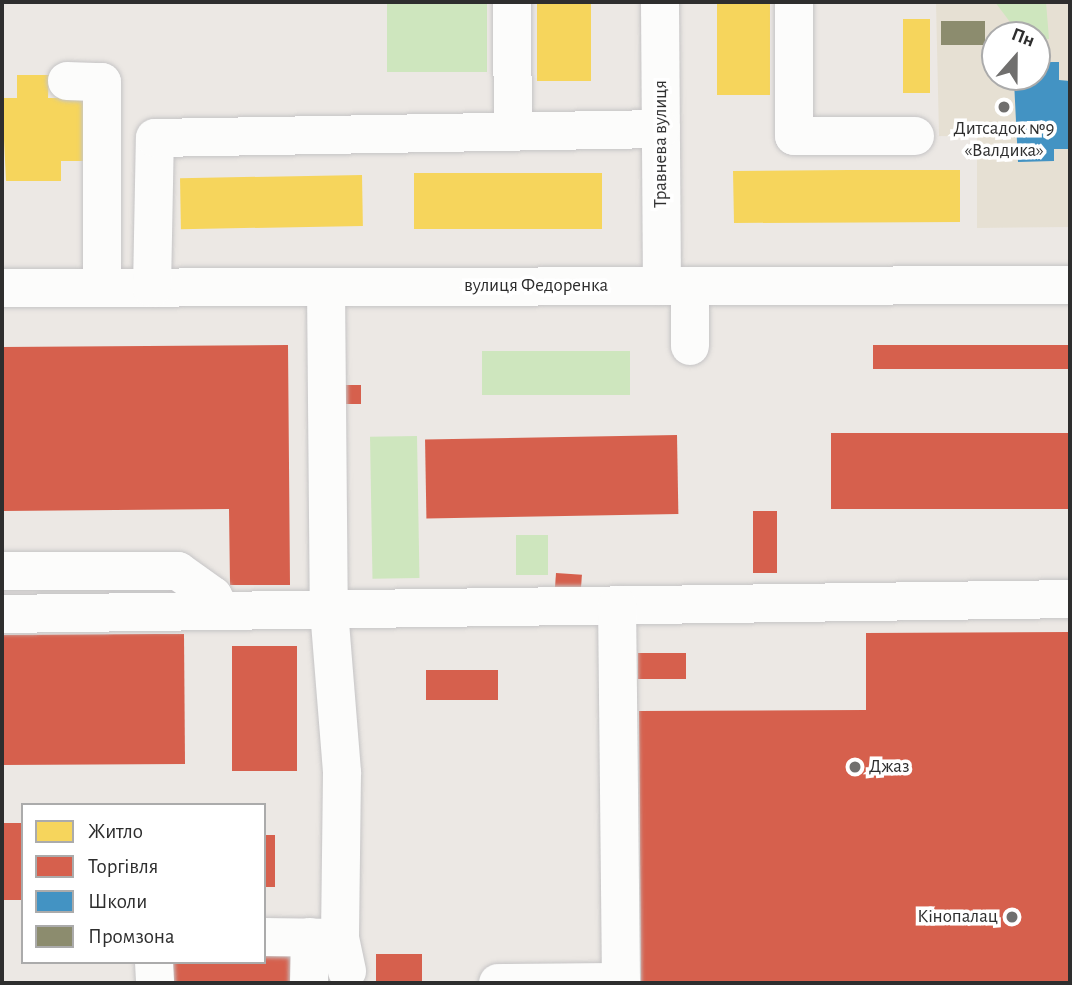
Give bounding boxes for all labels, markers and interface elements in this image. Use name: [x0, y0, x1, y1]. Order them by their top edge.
north arrow: [981, 21, 1051, 91]
text: Пн: [1009, 25, 1037, 51]
street label: Травнева вулиця: [650, 80, 672, 208]
marker: Дитсадок №9 «Валдика»: [996, 99, 1012, 115]
place label: Дитсадок №9 «Валдика»: [954, 118, 1054, 162]
street label: вулиця Федоренка: [464, 275, 608, 297]
place label: Джаз: [869, 756, 909, 778]
marker: Джаз: [847, 759, 863, 775]
legend: [21, 803, 266, 964]
text: Житло: [88, 821, 143, 842]
text: Торгівля: [88, 856, 158, 877]
text: Школи: [88, 891, 147, 912]
place label: Кінопалац: [917, 906, 998, 928]
marker: Кінопалац: [1004, 909, 1020, 925]
text: Промзона: [88, 926, 175, 947]

